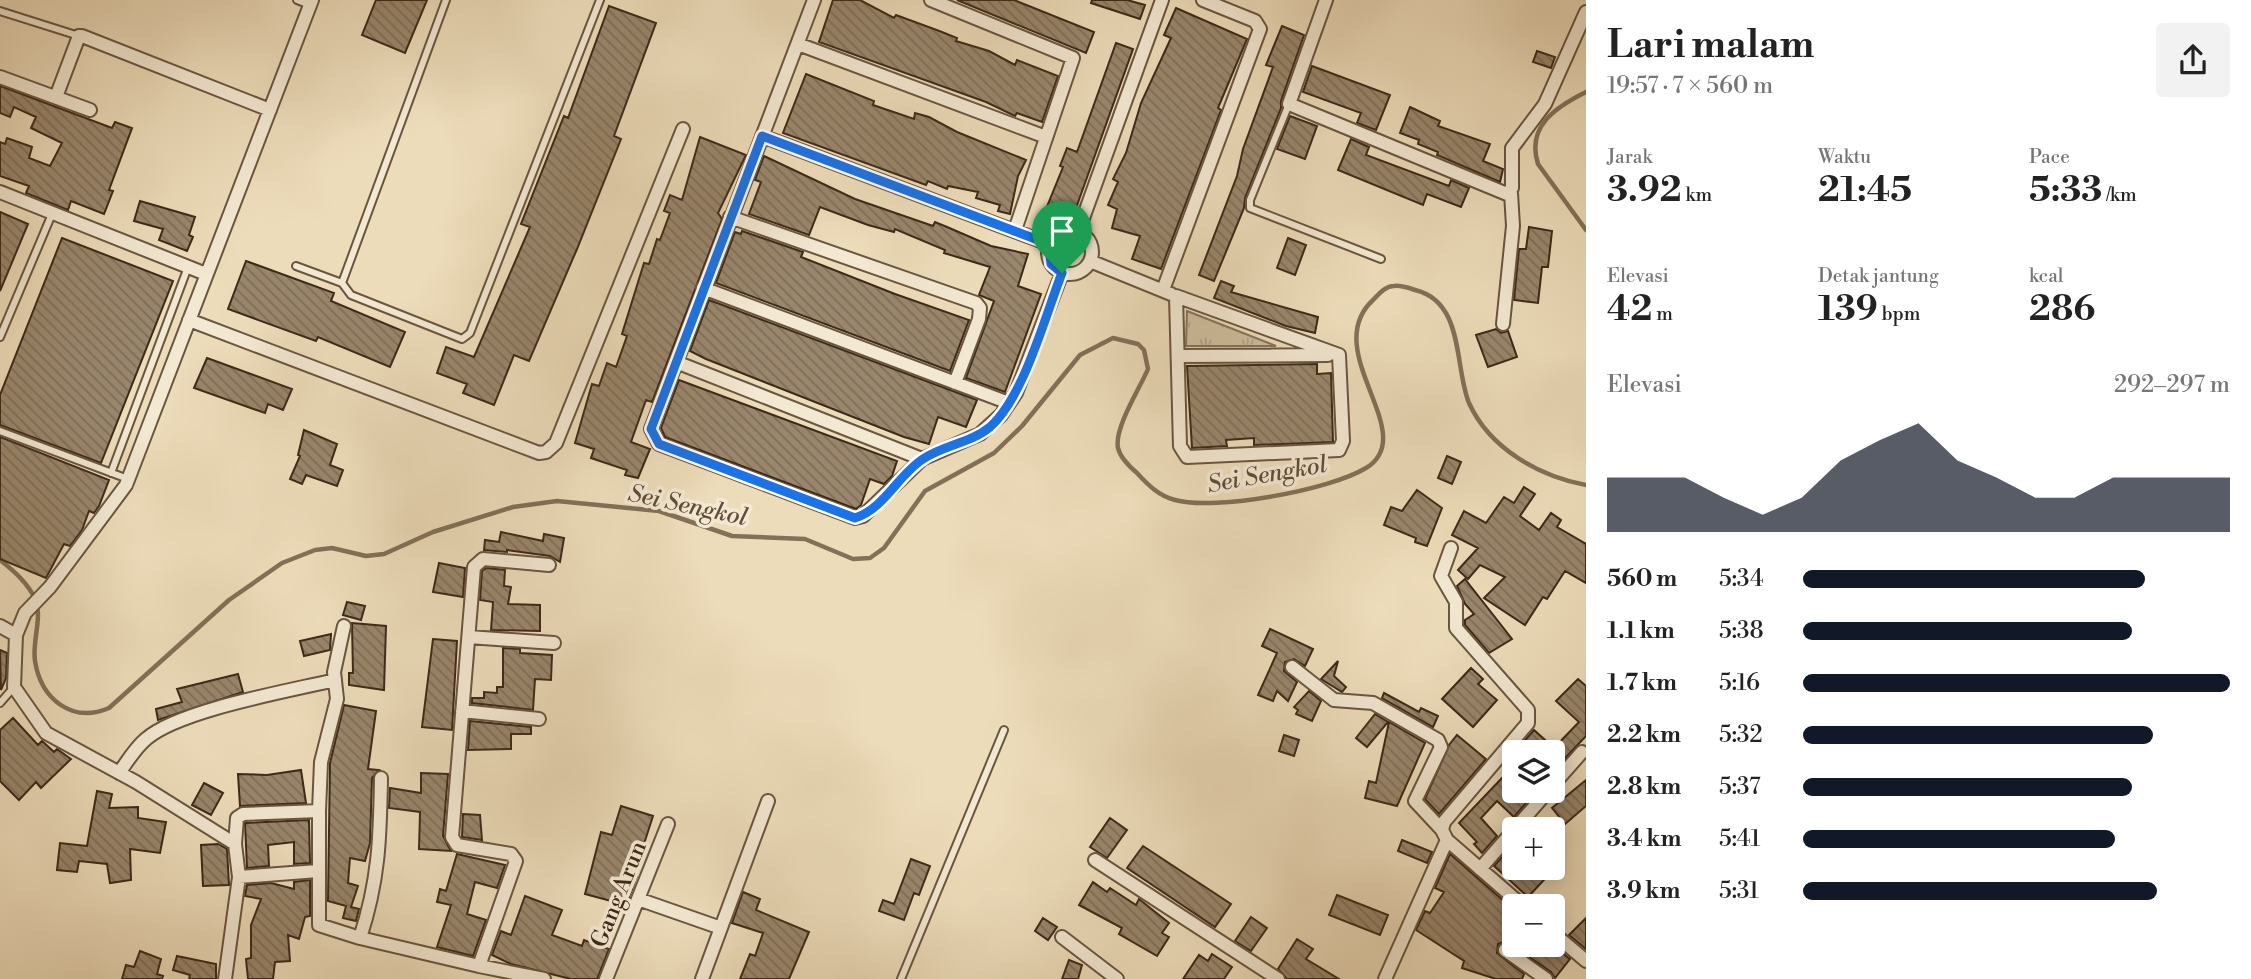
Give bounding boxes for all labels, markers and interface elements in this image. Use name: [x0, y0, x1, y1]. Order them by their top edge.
text: Lari malam: [1607, 22, 1814, 69]
button: share: [2156, 23, 2230, 97]
text: 19:57 · 7 × 560 m: [1607, 72, 1773, 100]
text: Jarak: [1607, 145, 1652, 169]
text: Waktu: [1818, 145, 1871, 169]
text: Pace: [2029, 145, 2070, 169]
text: 3.92: [1607, 169, 1682, 212]
text: 21:45: [1818, 169, 1912, 212]
text: 5:33: [2029, 169, 2102, 212]
text: km: [1682, 183, 1712, 207]
text: /km: [2102, 183, 2137, 207]
pin: [1032, 201, 1092, 273]
icon: arrive: [1043, 212, 1081, 250]
text: Elevasi: [1607, 264, 1669, 288]
text: Detak jantung: [1818, 264, 1939, 288]
text: kcal: [2029, 264, 2063, 288]
text: 42: [1607, 288, 1652, 331]
text: 139: [1818, 288, 1878, 331]
text: 286: [2029, 288, 2095, 331]
text: m: [1652, 302, 1673, 326]
text: bpm: [1878, 302, 1920, 326]
text: Elevasi: [1607, 371, 1682, 399]
text: 292–297 m: [2114, 371, 2230, 399]
water label: Sei Sengkol: [1205, 450, 1330, 500]
water label: Sei Sengkol: [625, 479, 750, 533]
text: 560 m: [1607, 565, 1677, 593]
text: 5:34: [1719, 565, 1764, 593]
text: 1.1 km: [1607, 617, 1675, 645]
text: 5:38: [1719, 617, 1764, 645]
text: 1.7 km: [1607, 669, 1677, 697]
text: 5:16: [1719, 669, 1760, 697]
text: 2.2 km: [1607, 721, 1681, 749]
text: 5:32: [1719, 721, 1763, 749]
map controls: [1502, 740, 1565, 957]
button: layers: [1502, 740, 1565, 803]
text: 2.8 km: [1607, 773, 1681, 801]
text: 5:37: [1719, 773, 1761, 801]
button: +: [1502, 817, 1565, 880]
text: 3.4 km: [1607, 825, 1681, 853]
text: 5:41: [1719, 825, 1760, 853]
street label: Gang Arun: [585, 837, 653, 952]
text: 3.9 km: [1607, 877, 1680, 905]
text: 5:31: [1719, 877, 1759, 905]
button: −: [1502, 894, 1565, 957]

